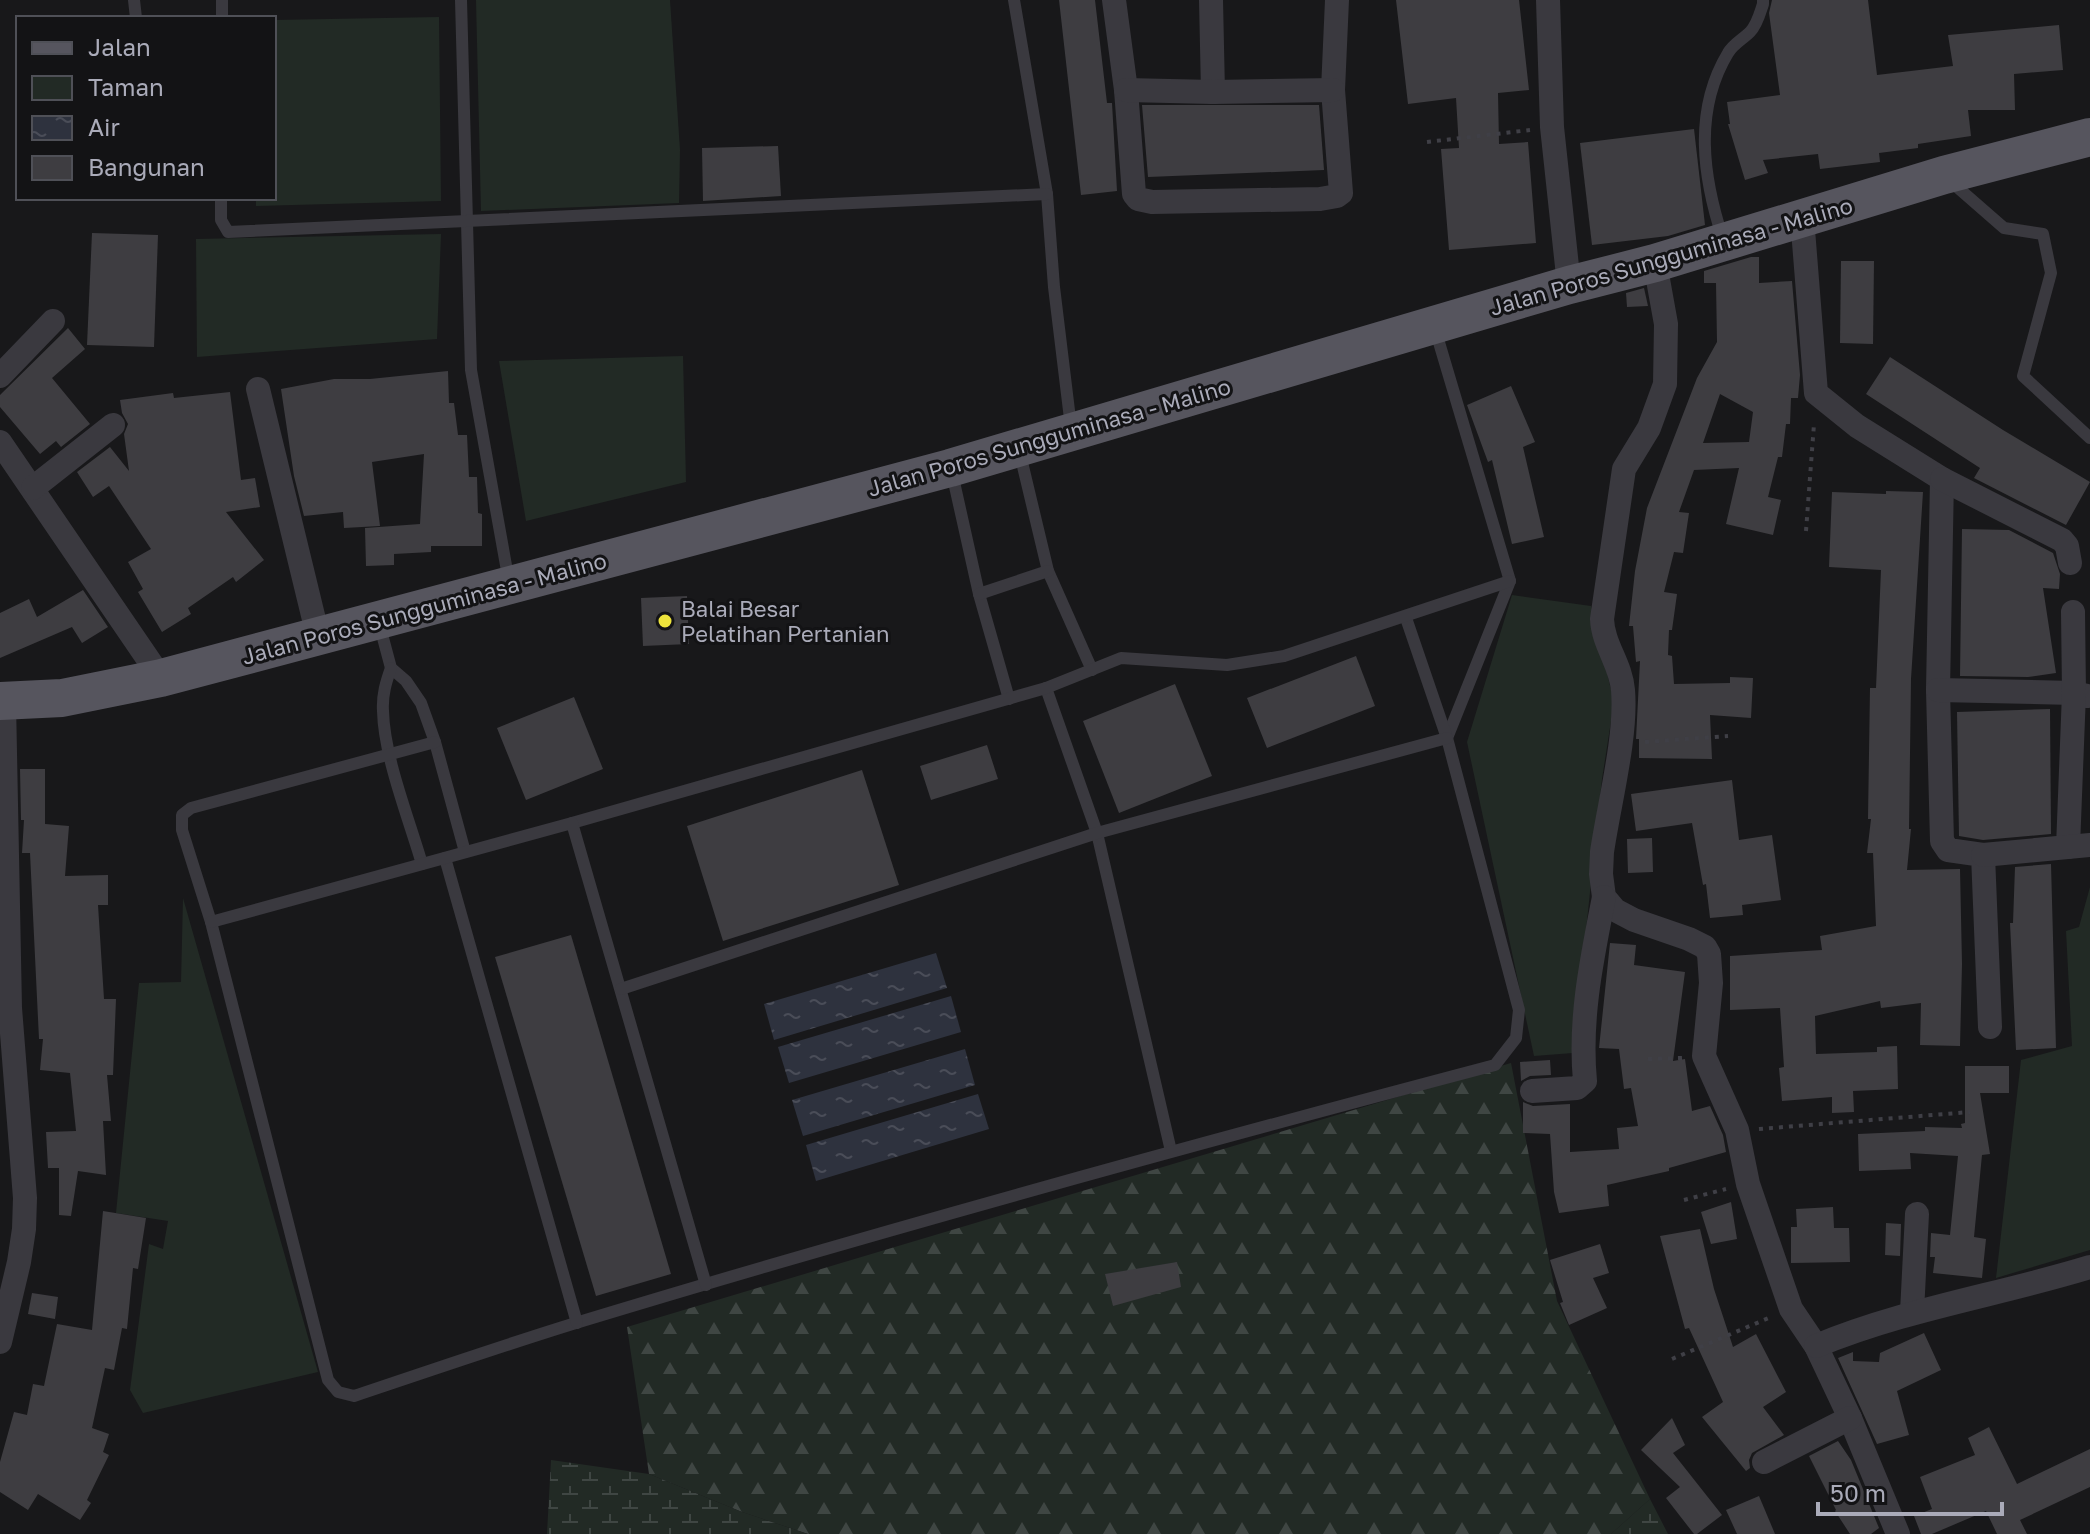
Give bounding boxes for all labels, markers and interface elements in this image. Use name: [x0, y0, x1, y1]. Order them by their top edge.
legend: [16, 16, 276, 200]
text: Jalan: [88, 32, 151, 61]
text: Taman: [88, 72, 164, 101]
text: Air: [88, 112, 120, 141]
text: Bangunan: [88, 152, 205, 181]
street label: Jalan Poros Sungguminasa - Malino: [1486, 191, 1856, 321]
street label: Jalan Poros Sungguminasa - Malino: [864, 372, 1234, 502]
street label: Jalan Poros Sungguminasa - Malino: [239, 546, 609, 670]
place label: Balai Besar Pelatihan Pertanian: [681, 595, 889, 647]
marker: Balai Besar Pelatihan Pertanian: [656, 612, 674, 630]
scale bar: [1818, 1466, 2002, 1516]
text: 50 m: [1830, 1478, 1886, 1507]

